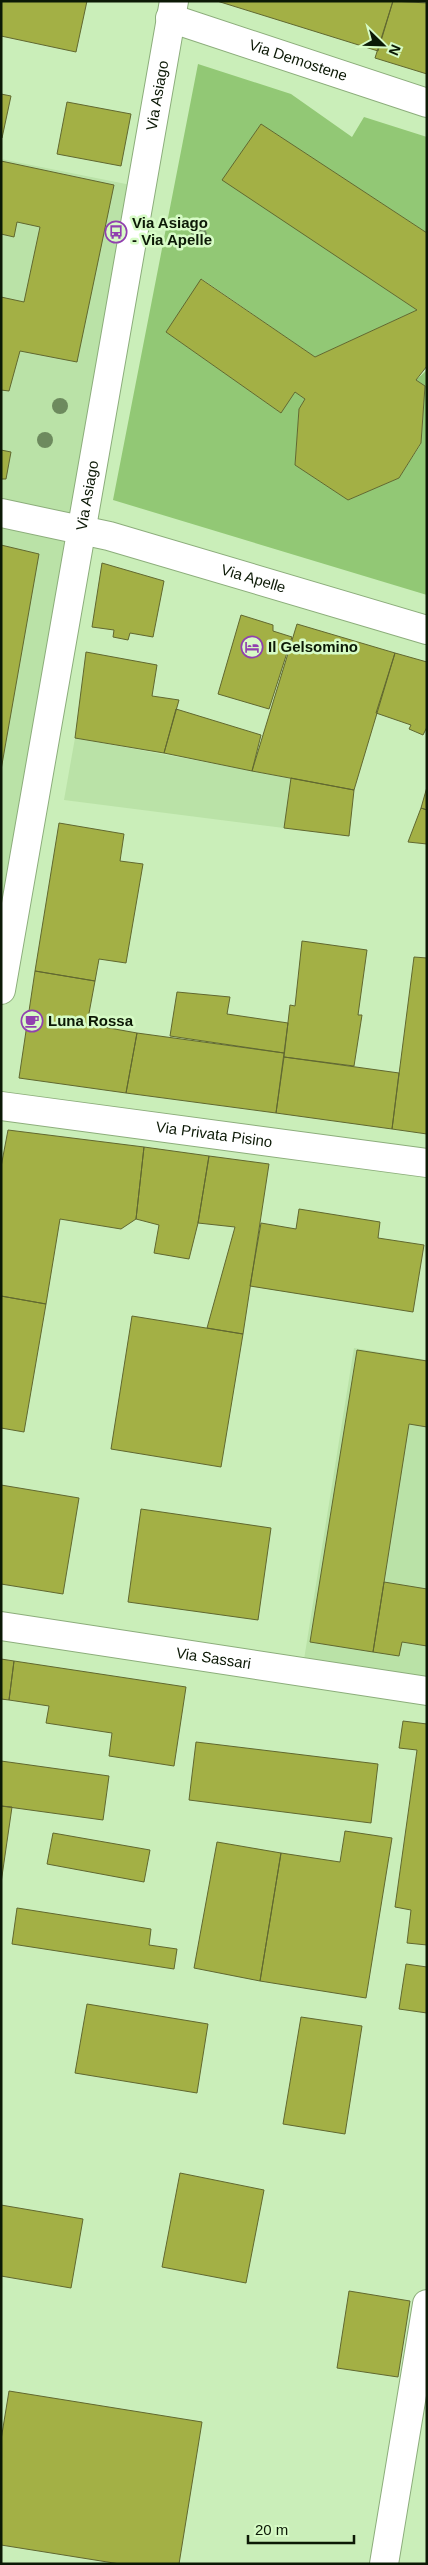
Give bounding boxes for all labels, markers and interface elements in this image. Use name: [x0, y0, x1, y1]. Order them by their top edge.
north arrow: [358, 20, 408, 70]
street label: Via Demostene: [247, 36, 350, 84]
text: N: [386, 42, 404, 58]
street label: Via Asiago: [143, 59, 171, 132]
place label: Via Asiago - Via Apelle: [132, 214, 212, 248]
bus stop icon: Via Asiago - Via Apelle: [104, 220, 128, 244]
street label: Via Asiago: [73, 459, 101, 532]
street label: Via Apelle: [219, 561, 288, 596]
hotel icon: Il Gelsomino: [240, 635, 264, 659]
place label: Il Gelsomino: [268, 638, 358, 655]
cafe icon: Luna Rossa: [20, 1009, 44, 1033]
place label: Luna Rossa: [48, 1012, 134, 1029]
street label: Via Privata Pisino: [155, 1118, 273, 1150]
street label: Via Sassari: [175, 1644, 252, 1672]
scale bar: [248, 2512, 354, 2544]
text: 20 m: [255, 2521, 288, 2538]

